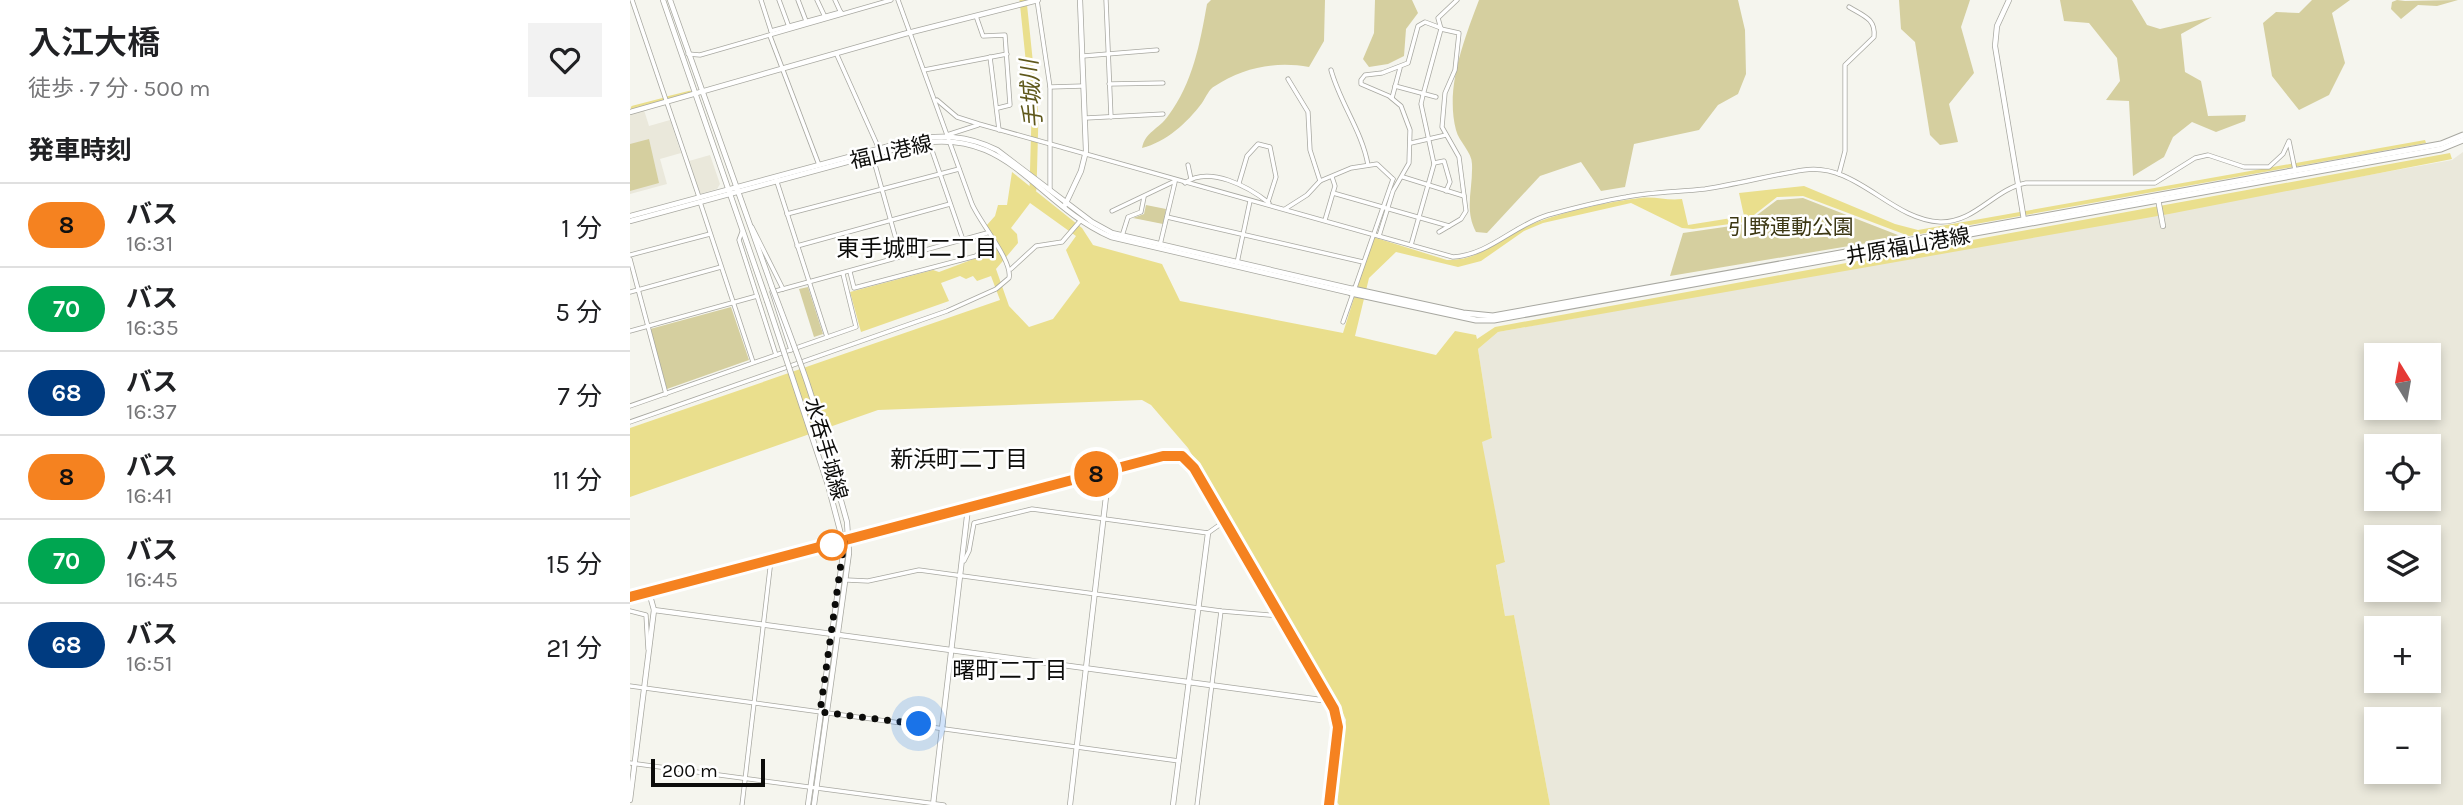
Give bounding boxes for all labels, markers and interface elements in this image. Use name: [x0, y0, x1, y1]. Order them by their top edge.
button: heart: [528, 23, 602, 97]
text: 入江大橋: [28, 24, 160, 62]
water label: 手城川: [1015, 56, 1047, 129]
text: 徒歩 · 7 分 · 500 m: [28, 75, 211, 102]
street label: 福山港線: [847, 131, 935, 173]
text: 発車時刻: [28, 135, 132, 166]
text: バス: [126, 199, 178, 230]
text: 8: [59, 211, 74, 239]
text: 1 分: [561, 213, 602, 244]
park label: 引野運動公園: [1728, 215, 1854, 239]
street label: 井原福山港線: [1844, 223, 1972, 269]
text: 16:31: [126, 230, 173, 257]
district label: 東手城町二丁目: [837, 235, 998, 262]
text: バス: [126, 283, 178, 314]
text: 70: [53, 295, 80, 323]
text: 5 分: [555, 297, 602, 328]
text: 16:35: [126, 314, 179, 341]
north arrow: [2364, 343, 2441, 420]
map controls: [2364, 343, 2441, 784]
text: バス: [126, 367, 178, 398]
text: 68: [51, 379, 82, 407]
text: 7 分: [558, 381, 602, 412]
street label: 水呑手城線: [800, 395, 852, 503]
text: 16:37: [126, 398, 176, 425]
button: locate: [2364, 434, 2441, 511]
district label: 新浜町二丁目: [890, 446, 1028, 473]
text: バス: [126, 451, 178, 482]
line badge: 8: [1073, 451, 1119, 497]
text: 8: [1088, 460, 1104, 488]
text: 8: [59, 463, 74, 491]
text: 11 分: [553, 465, 602, 496]
text: 16:41: [126, 482, 173, 509]
button: layers: [2364, 525, 2441, 602]
unlabelled marker: [817, 530, 847, 560]
text: バス: [126, 535, 178, 566]
text: 70: [53, 547, 80, 575]
text: 15 分: [547, 549, 602, 580]
text: 16:45: [126, 566, 178, 593]
button: +: [2364, 616, 2441, 693]
text: バス: [126, 619, 178, 650]
text: 68: [51, 631, 82, 659]
text: 21 分: [546, 633, 602, 664]
text: 16:51: [126, 650, 173, 677]
district label: 曙町二丁目: [953, 657, 1068, 684]
your location: [901, 706, 936, 741]
button: −: [2364, 707, 2441, 784]
scale bar: [651, 756, 765, 788]
text: 200 m: [662, 760, 718, 782]

